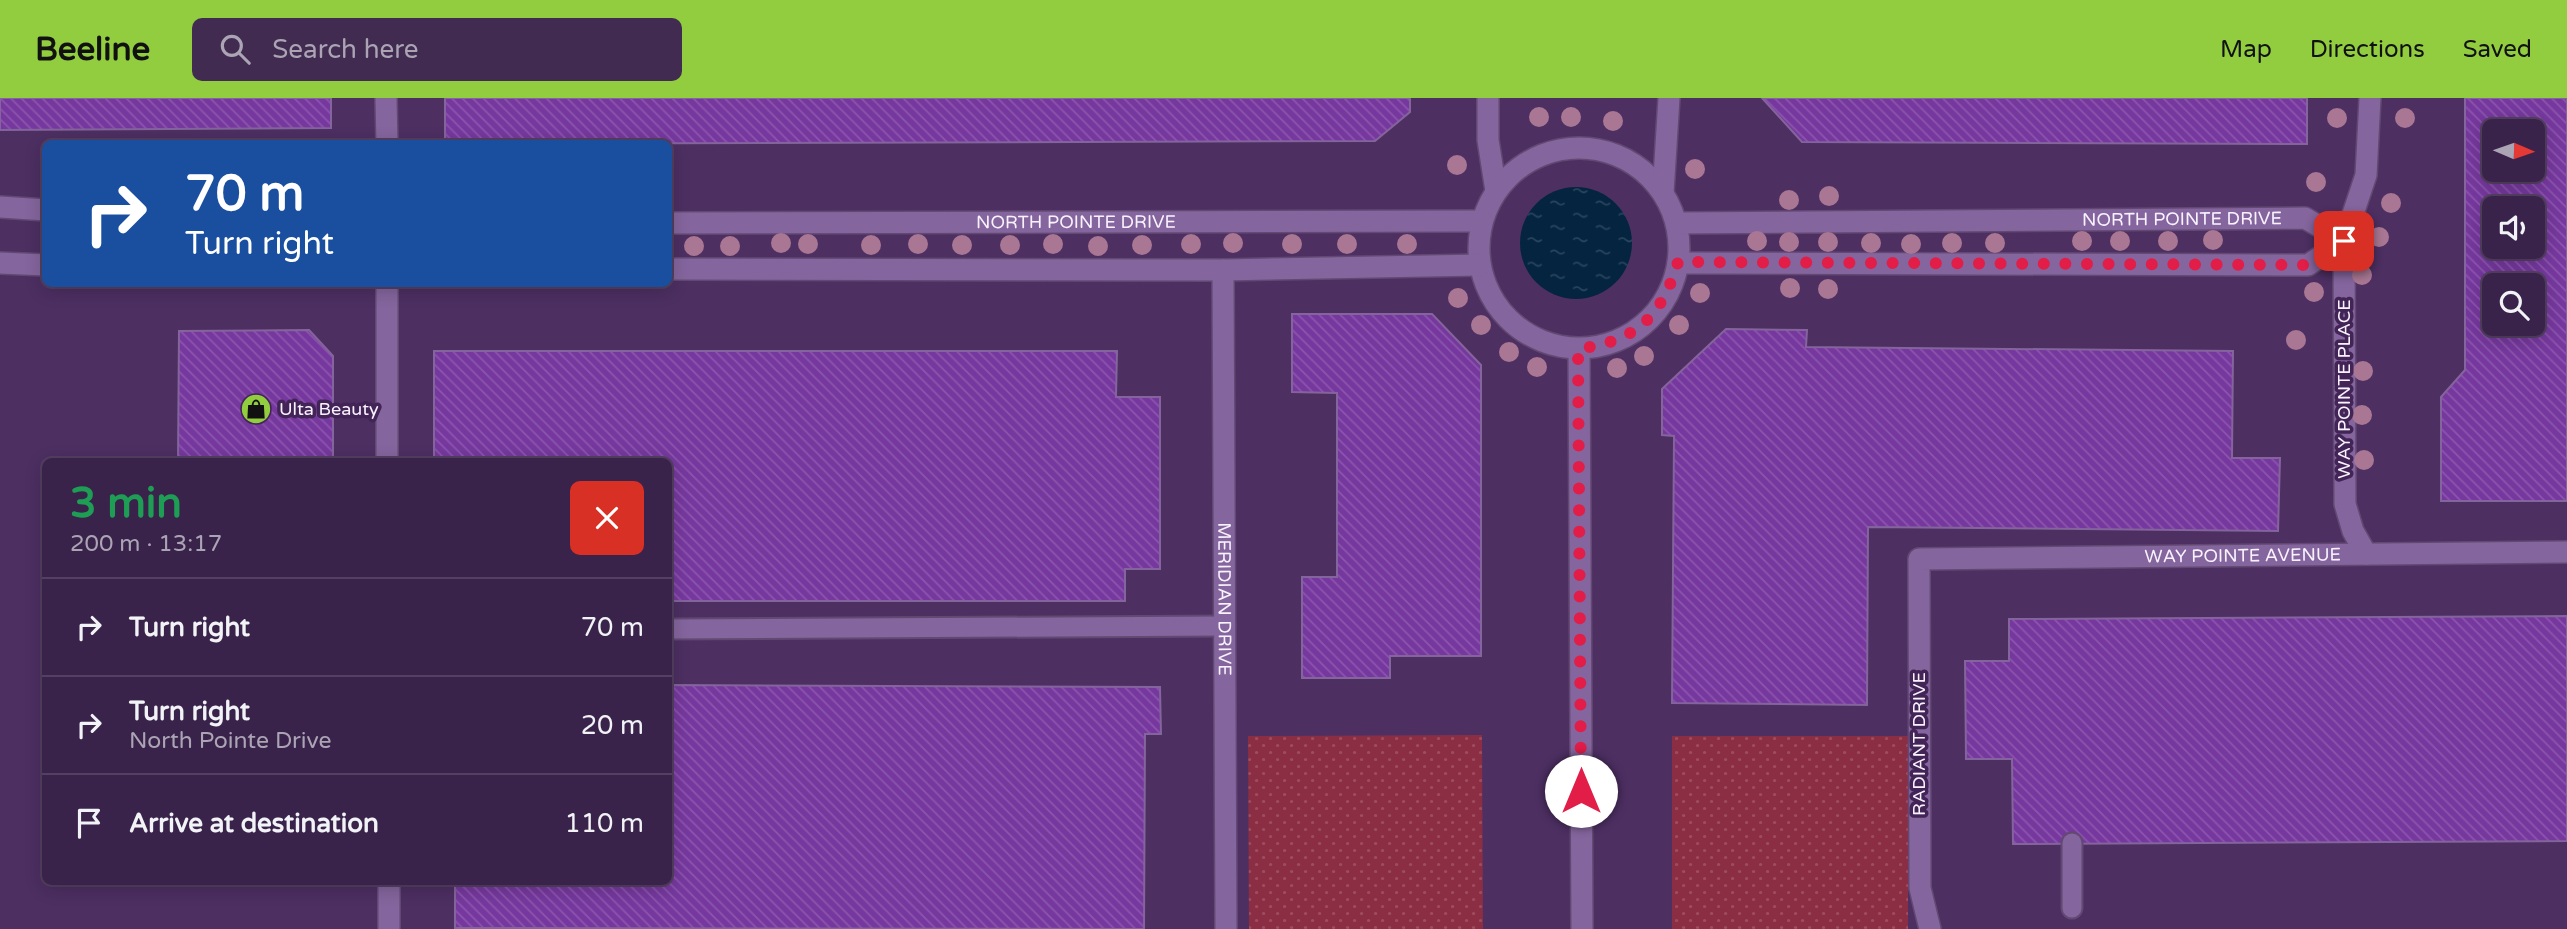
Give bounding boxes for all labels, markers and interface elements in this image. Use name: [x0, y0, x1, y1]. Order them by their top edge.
search box: [192, 18, 682, 81]
text: Beeline: [35, 30, 150, 69]
icon: search: [216, 30, 254, 68]
text: Search here: [272, 34, 418, 65]
text: Map: [2220, 35, 2272, 64]
text: Directions: [2310, 35, 2425, 64]
text: Saved: [2463, 35, 2532, 64]
north arrow: [2482, 119, 2544, 182]
map controls: [2482, 119, 2545, 336]
text: 70 m: [185, 165, 304, 224]
icon: right: [70, 168, 161, 259]
button: sound: [2482, 196, 2545, 259]
street label: NORTH POINTE DRIVE: [2082, 207, 2282, 231]
street label: NORTH POINTE DRIVE: [976, 211, 1176, 233]
pin: [2314, 211, 2374, 271]
icon: arrive: [2325, 222, 2363, 260]
text: Turn right: [185, 225, 334, 263]
button: search: [2482, 273, 2545, 336]
street label: WAY POINTE PLACE: [2333, 299, 2355, 479]
shop icon: Ulta Beauty: [239, 392, 273, 426]
place label: Ulta Beauty: [279, 398, 379, 420]
text: 3 min: [70, 478, 182, 529]
button: close: [570, 481, 644, 555]
street label: MERIDIAN DRIVE: [1213, 522, 1236, 676]
text: 200 m · 13:17: [70, 530, 222, 558]
street label: WAY POINTE AVENUE: [2144, 543, 2341, 568]
icon: right: [70, 608, 108, 646]
text: Turn right: [129, 612, 250, 643]
text: 70 m: [581, 612, 644, 643]
street label: RADIANT DRIVE: [1908, 672, 1930, 816]
text: Turn right: [129, 696, 250, 727]
icon: right: [70, 706, 108, 744]
text: 20 m: [581, 710, 644, 741]
text: North Pointe Drive: [129, 727, 332, 755]
position arrow: [1544, 754, 1618, 828]
icon: arrive: [70, 804, 108, 842]
text: Arrive at destination: [129, 808, 379, 839]
text: 110 m: [564, 808, 644, 839]

